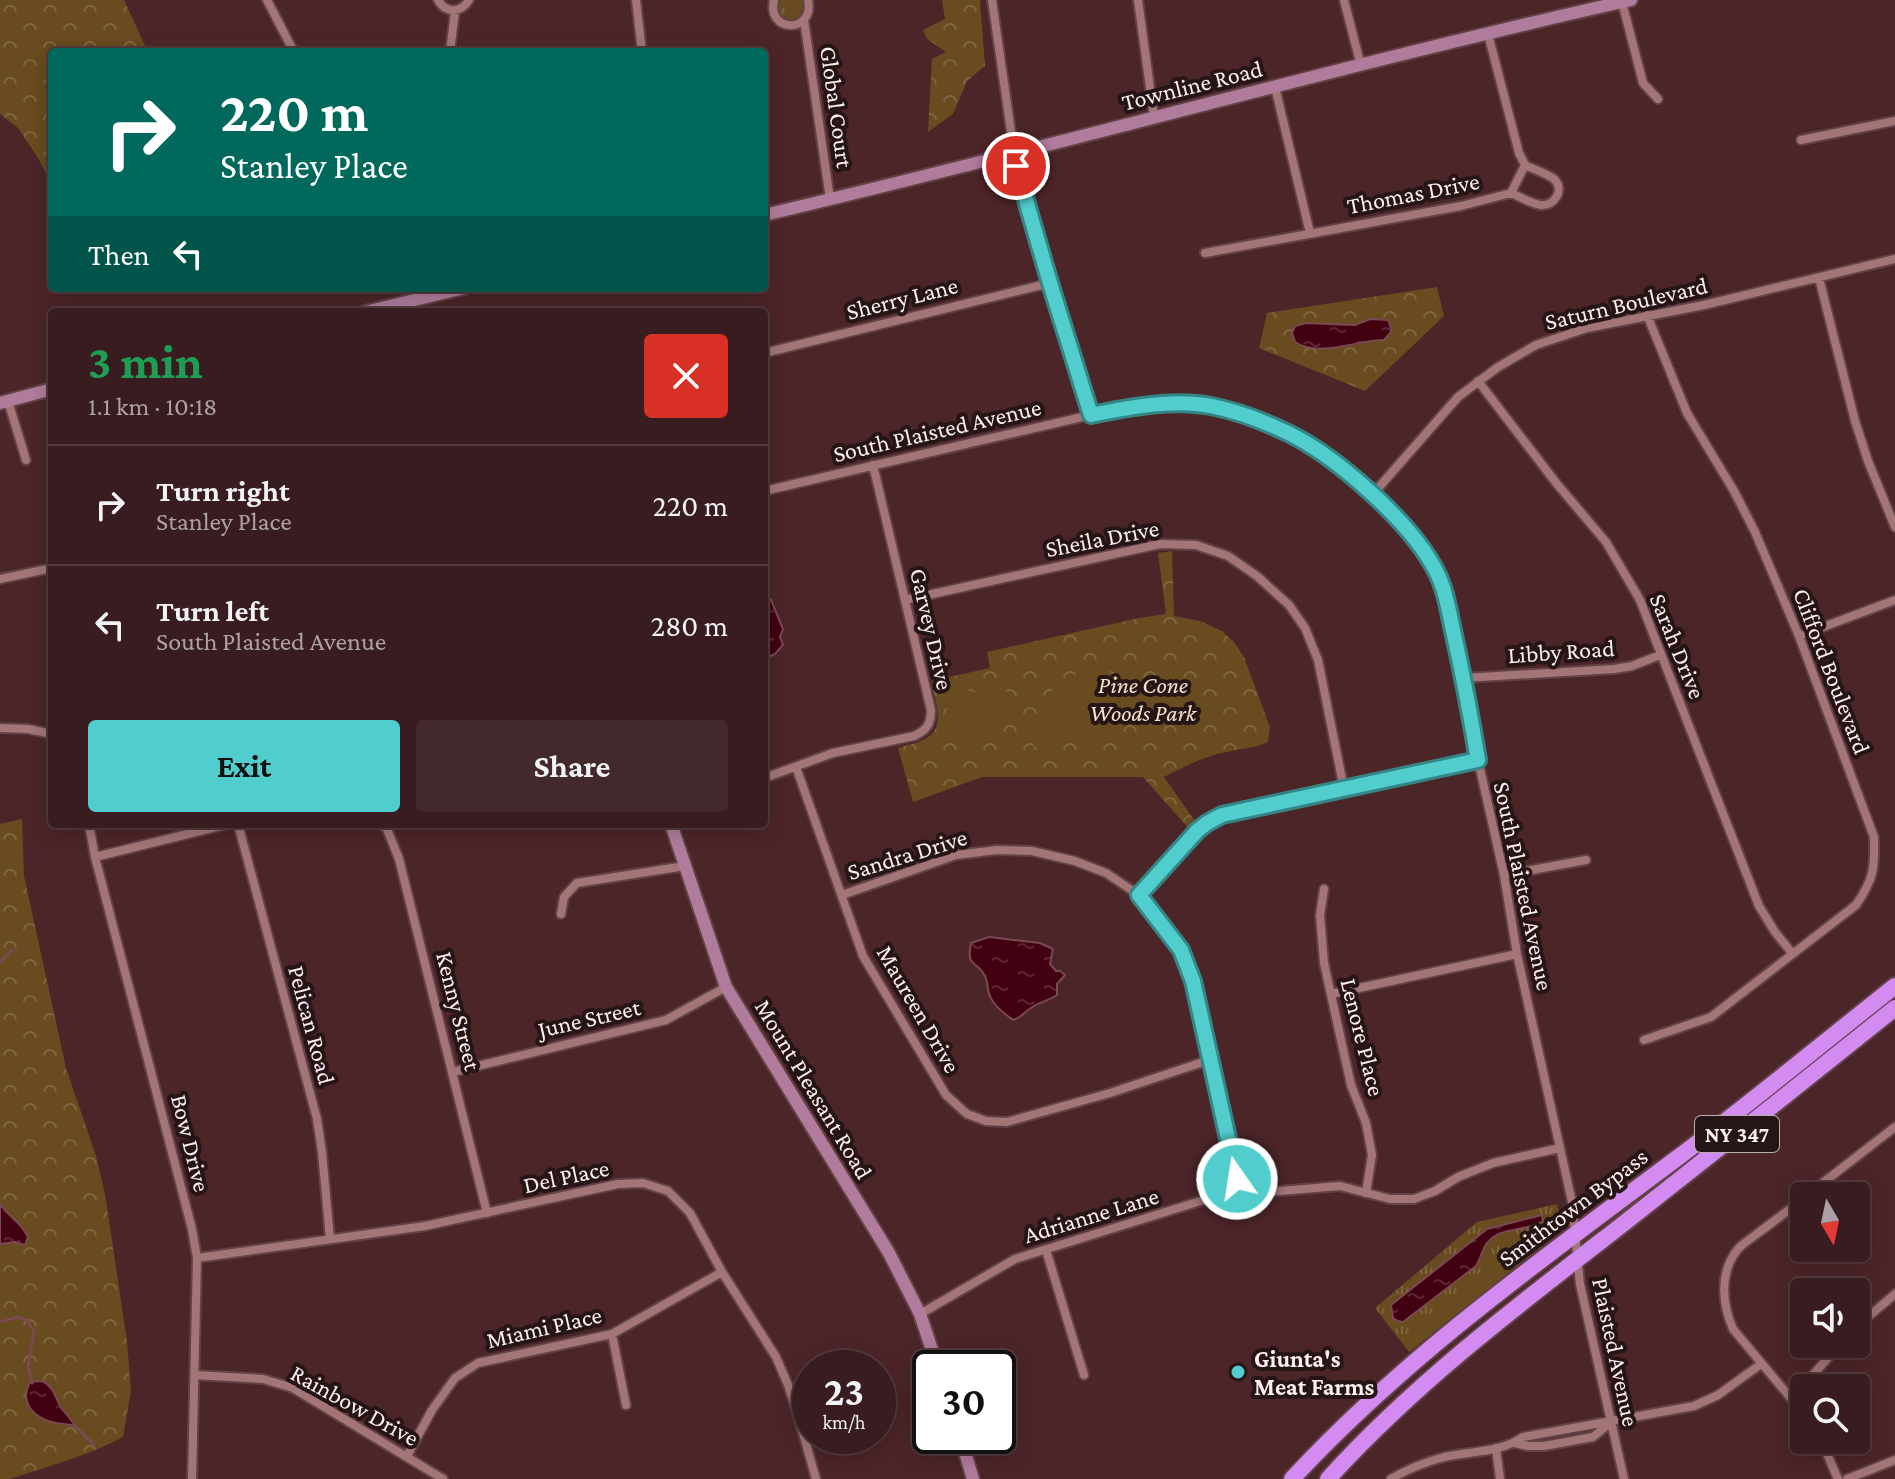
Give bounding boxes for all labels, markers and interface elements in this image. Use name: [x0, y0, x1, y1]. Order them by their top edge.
street label: Global Court: [815, 44, 859, 171]
street label: Townline Road: [1119, 54, 1265, 115]
icon: right: [88, 80, 192, 184]
text: 220 m: [220, 81, 369, 143]
pin: [982, 132, 1050, 200]
icon: arrive: [994, 144, 1038, 188]
text: Stanley Place: [220, 146, 408, 186]
street label: Thomas Drive: [1344, 167, 1482, 219]
icon: left: [166, 232, 210, 276]
text: Then: [88, 238, 150, 271]
street label: Sherry Lane: [843, 271, 961, 325]
street label: Saturn Boulevard: [1542, 271, 1710, 335]
button: close: [644, 334, 728, 418]
text: 3 min: [88, 335, 203, 388]
text: 1.1 km · 10:18: [88, 392, 217, 421]
street label: South Plaisted Avenue: [830, 393, 1044, 467]
text: Turn right: [156, 474, 290, 507]
icon: right: [88, 483, 132, 527]
text: 220 m: [653, 489, 728, 522]
text: Stanley Place: [156, 507, 292, 536]
street label: Sheila Drive: [1043, 514, 1161, 562]
street label: Garvey Drive: [905, 566, 959, 692]
street label: Clifford Boulevard: [1788, 584, 1876, 758]
street label: Sarah Drive: [1645, 589, 1711, 703]
text: Turn left: [156, 594, 269, 627]
icon: left: [88, 603, 132, 647]
text: 280 m: [651, 609, 728, 642]
text: South Plaisted Avenue: [156, 627, 386, 656]
street label: Libby Road: [1507, 634, 1616, 668]
park label: Pine Cone Woods Park: [1090, 671, 1198, 726]
button: Exit: [88, 720, 400, 812]
button: Share: [416, 720, 728, 812]
street label: South Plaisted Avenue: [1489, 779, 1559, 993]
street label: Sandra Drive: [844, 823, 970, 885]
street label: Maureen Drive: [872, 941, 966, 1077]
street label: Kenny Street: [431, 949, 487, 1074]
street label: Pelican Road: [283, 963, 341, 1088]
street label: Lenore Place: [1335, 975, 1391, 1099]
street label: June Street: [533, 993, 644, 1043]
street label: Mount Pleasant Road: [750, 994, 878, 1184]
street label: Bow Drive: [166, 1092, 216, 1194]
road number: NY 347: [1695, 1116, 1779, 1152]
position arrow: [1195, 1137, 1279, 1221]
street label: Smithtown Bypass: [1493, 1142, 1653, 1272]
street label: Del Place: [521, 1154, 611, 1198]
street label: Adrianne Lane: [1020, 1182, 1162, 1248]
north arrow: [1790, 1182, 1870, 1262]
map controls: [1790, 1182, 1870, 1454]
street label: Plaisted Avenue: [1587, 1275, 1645, 1429]
button: sound: [1790, 1278, 1870, 1358]
street label: Miami Place: [484, 1301, 604, 1353]
place label: Giunta's Meat Farms: [1254, 1345, 1374, 1400]
speed limit sign: 30: [912, 1350, 1016, 1454]
street label: Rainbow Drive: [286, 1359, 424, 1451]
marker: Giunta's Meat Farms: [1229, 1363, 1247, 1381]
text: 23: [824, 1369, 864, 1414]
button: search: [1790, 1374, 1870, 1454]
text: km/h: [822, 1411, 866, 1433]

